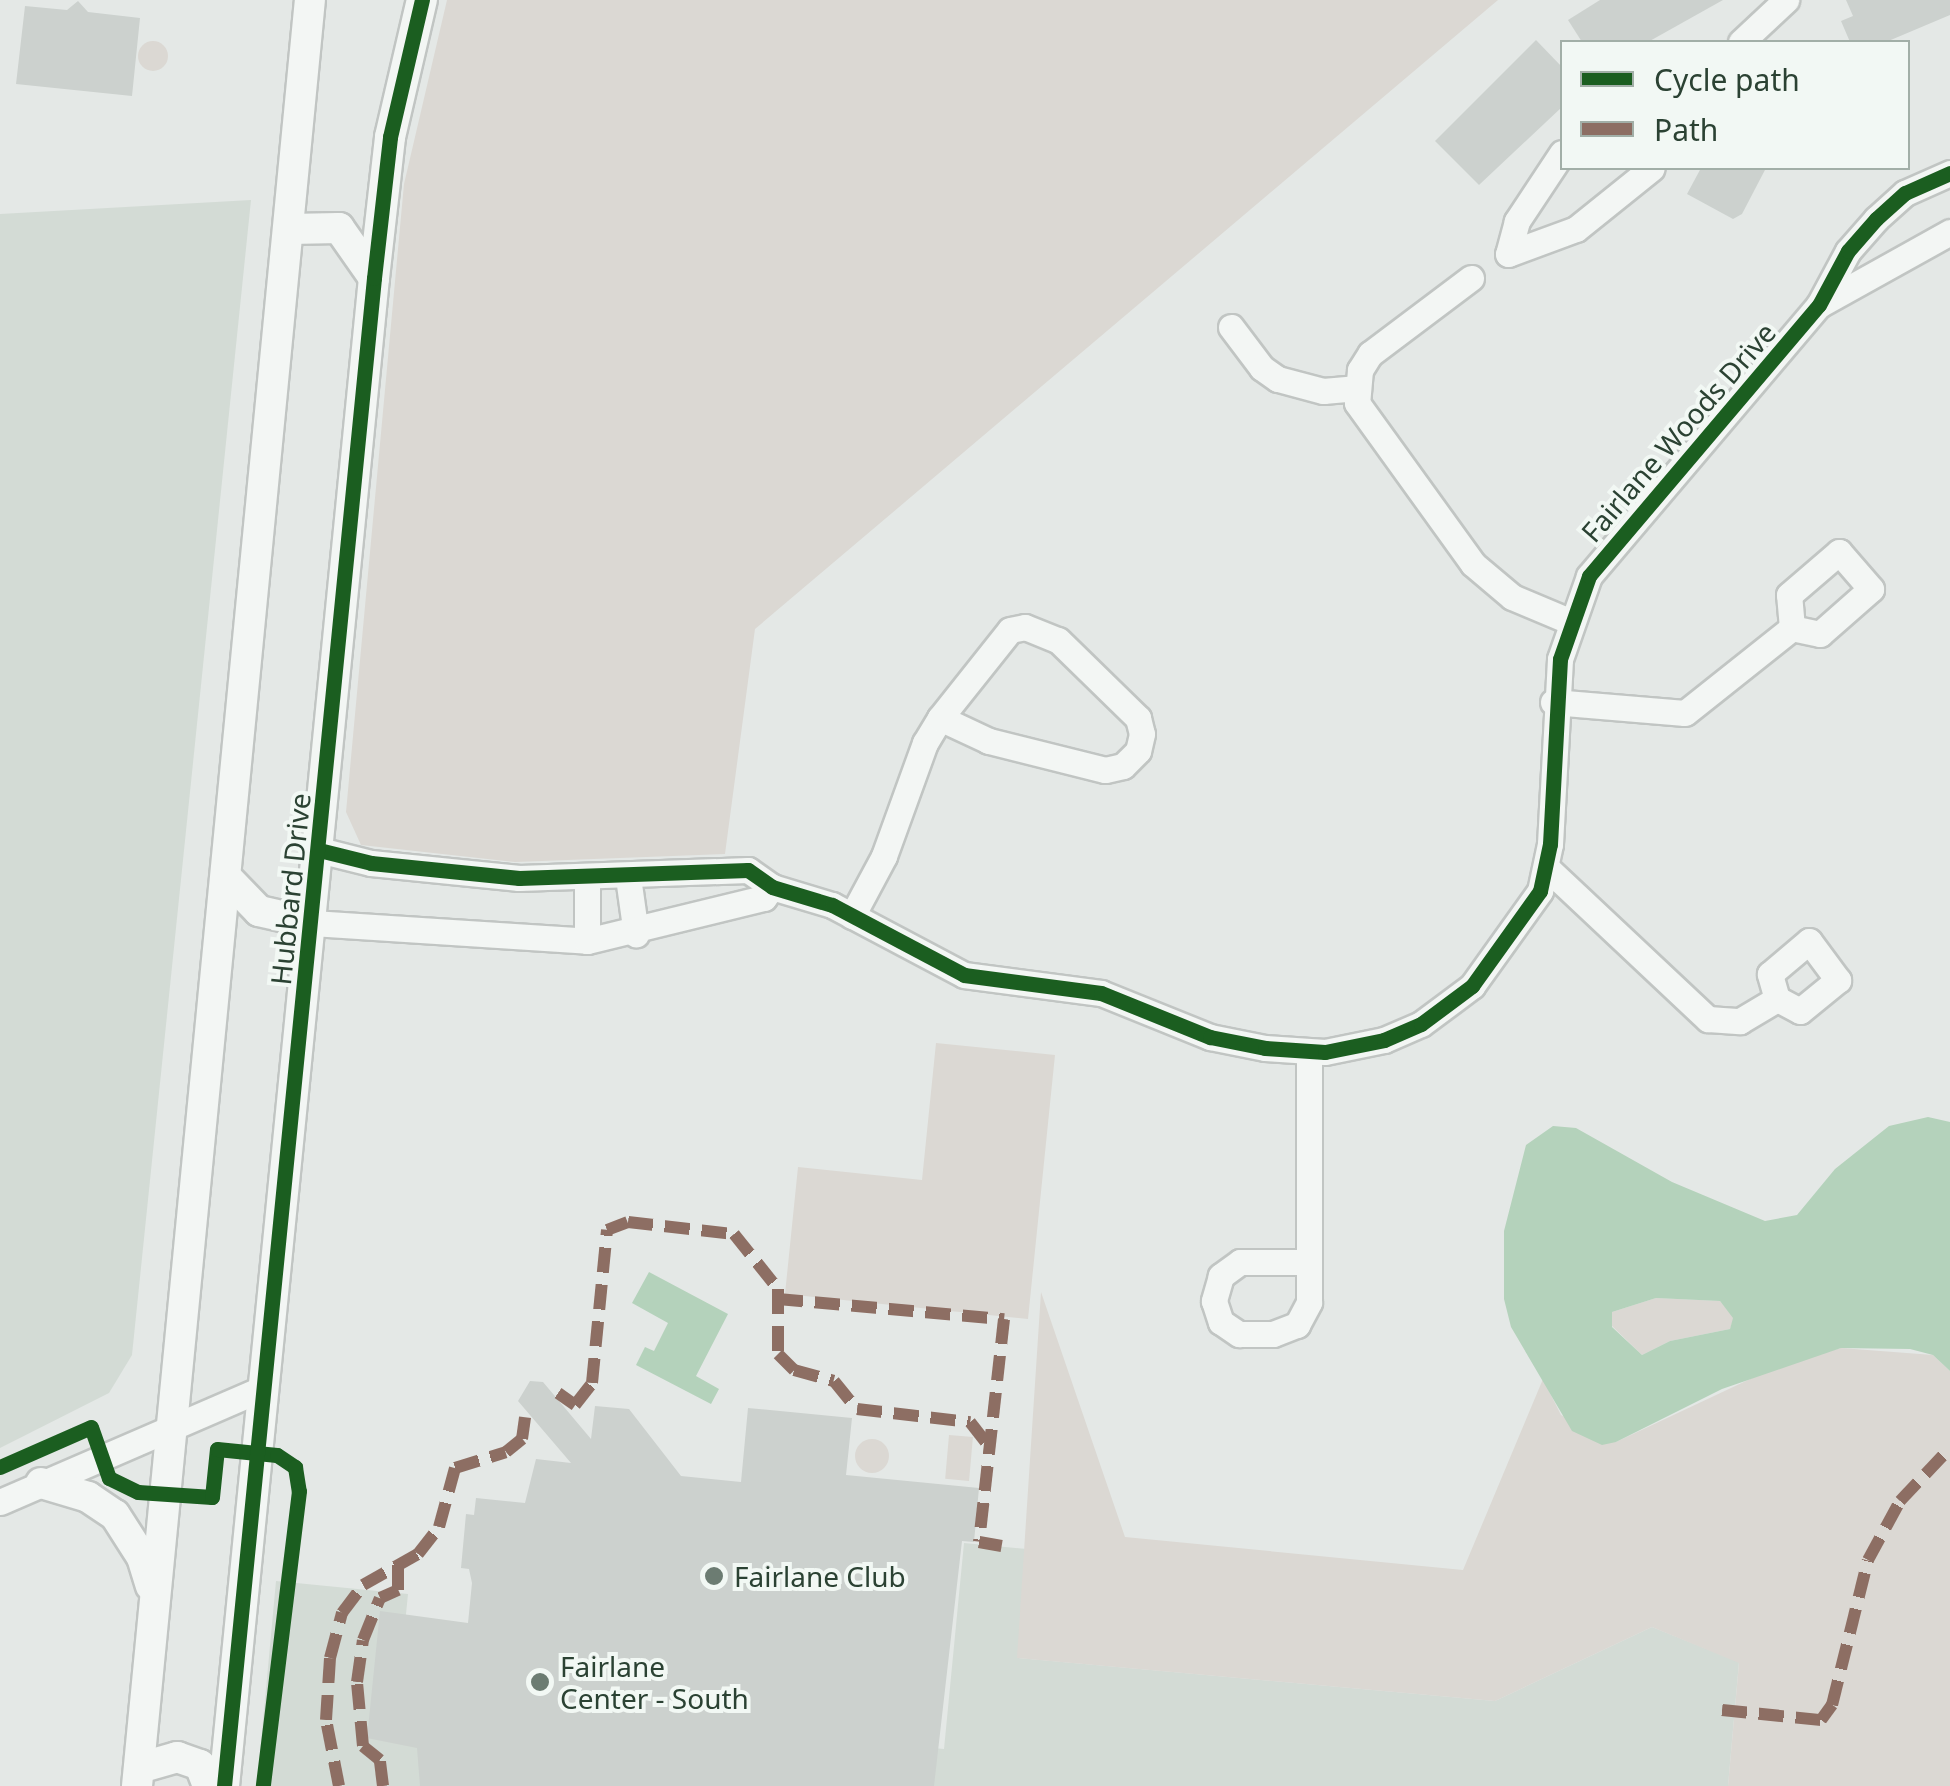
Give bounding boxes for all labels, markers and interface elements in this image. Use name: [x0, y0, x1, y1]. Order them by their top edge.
legend: [1560, 40, 1910, 170]
text: Cycle path: [1654, 59, 1800, 100]
text: Path: [1654, 109, 1718, 150]
street label: Fairlane Woods Drive: [1574, 316, 1782, 548]
street label: Hubbard Drive: [263, 791, 317, 987]
place label: Fairlane Club: [734, 1559, 906, 1593]
marker: Fairlane Club: [703, 1565, 725, 1587]
place label: Fairlane Center - South: [560, 1649, 749, 1715]
marker: Fairlane Center - South: [529, 1671, 551, 1693]

